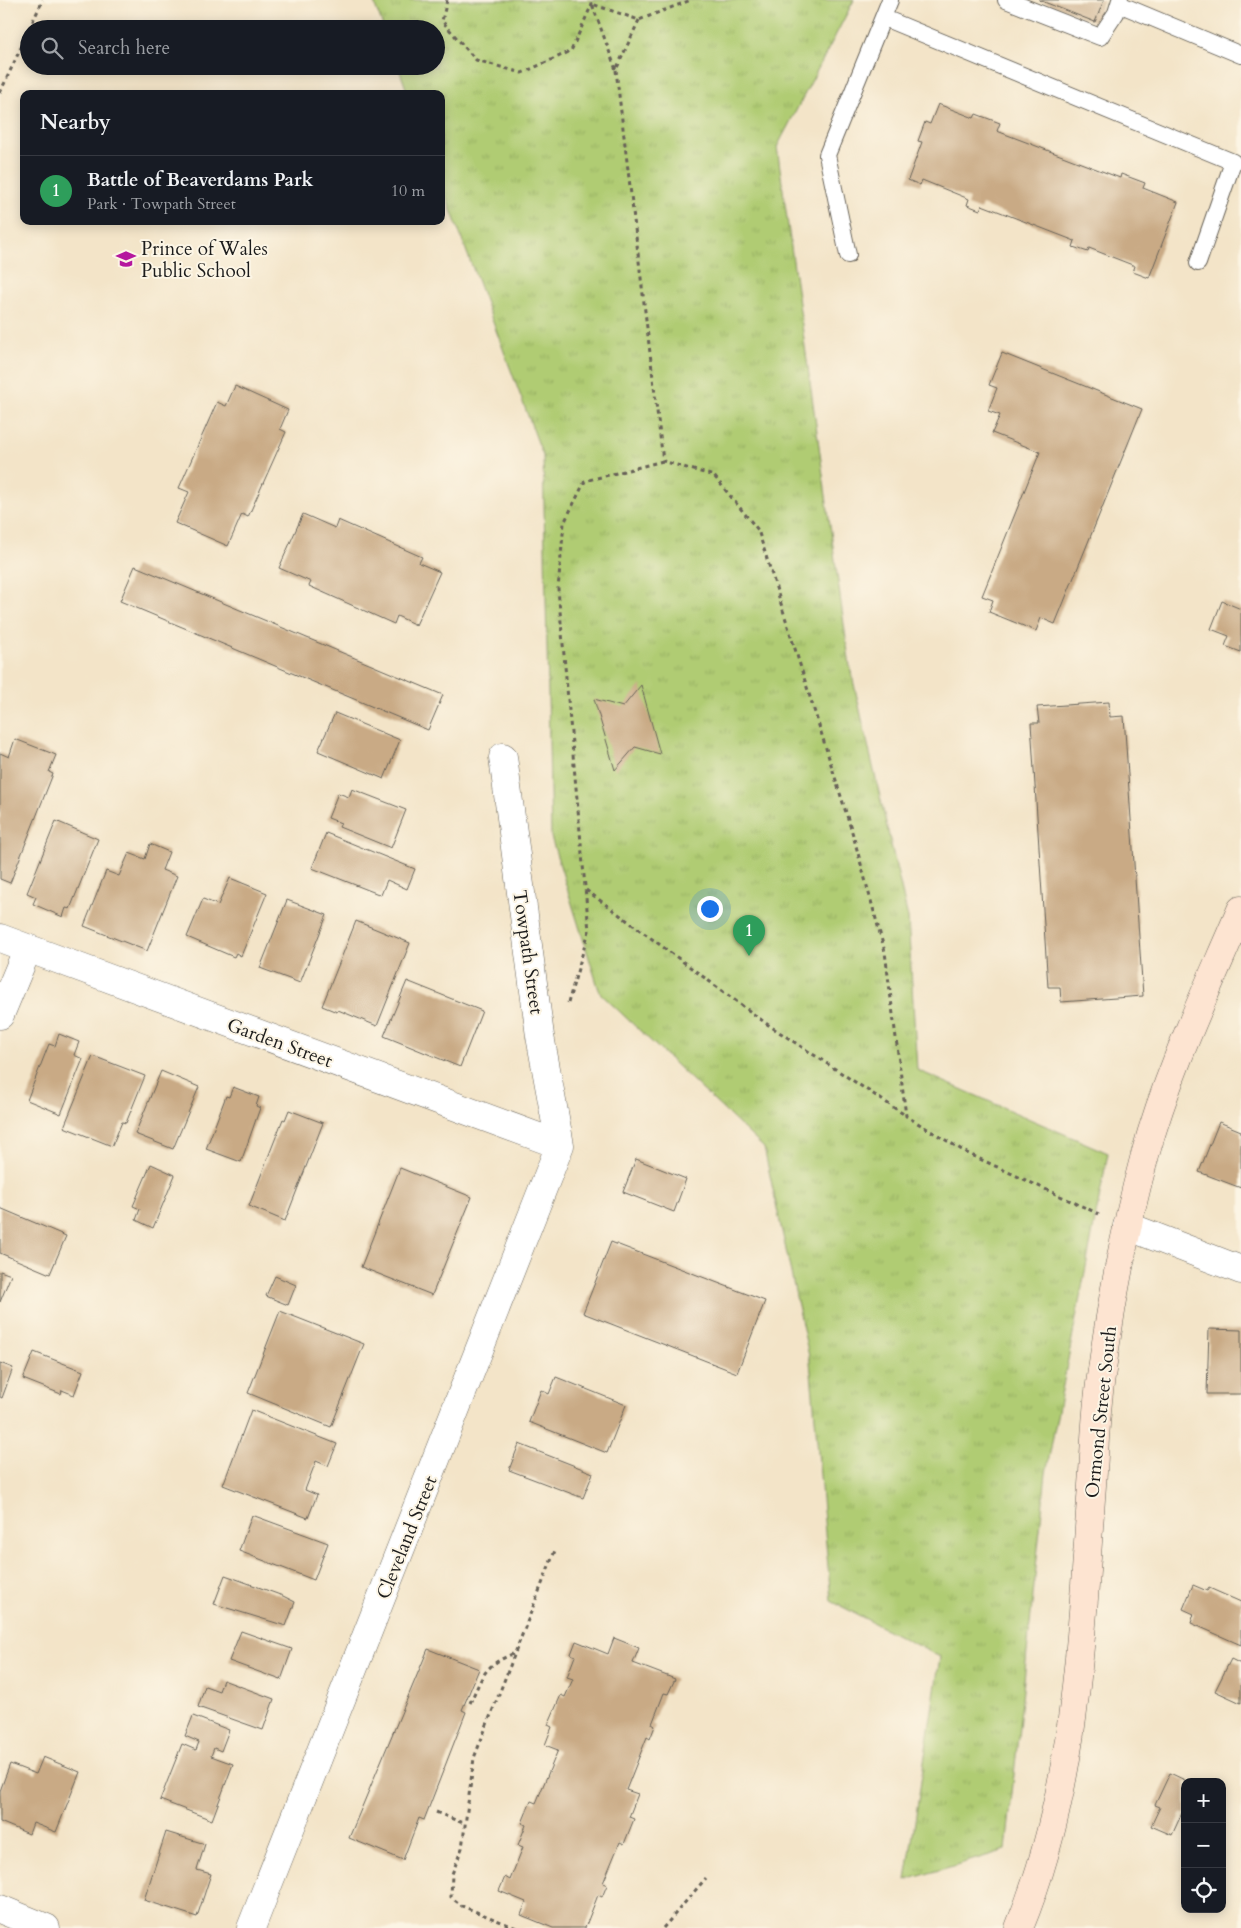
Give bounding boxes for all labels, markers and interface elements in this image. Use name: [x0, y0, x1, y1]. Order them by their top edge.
search box: [20, 20, 445, 75]
icon: search: [38, 34, 66, 62]
text: Search here: [78, 35, 170, 61]
text: Nearby: [40, 108, 111, 137]
text: Battle of Beaverdams Park: [87, 167, 313, 193]
text: 1: [52, 180, 60, 202]
text: 10 m: [391, 180, 425, 202]
text: Park · Towpath Street: [87, 193, 236, 215]
place label: Prince of Wales Public School: [141, 236, 268, 284]
school or university icon: Prince of Wales Public School: [115, 248, 137, 270]
street label: Towpath Street: [506, 888, 550, 1016]
your location: [697, 896, 723, 922]
pin: 1: [733, 915, 765, 956]
street label: Garden Street: [223, 1012, 336, 1074]
street label: Ormond Street South: [1079, 1324, 1123, 1500]
street label: Cleveland Street: [370, 1472, 444, 1603]
map controls: [1181, 1778, 1226, 1913]
button: +: [1181, 1778, 1226, 1823]
button: −: [1181, 1823, 1226, 1868]
button: locate: [1181, 1868, 1226, 1913]

